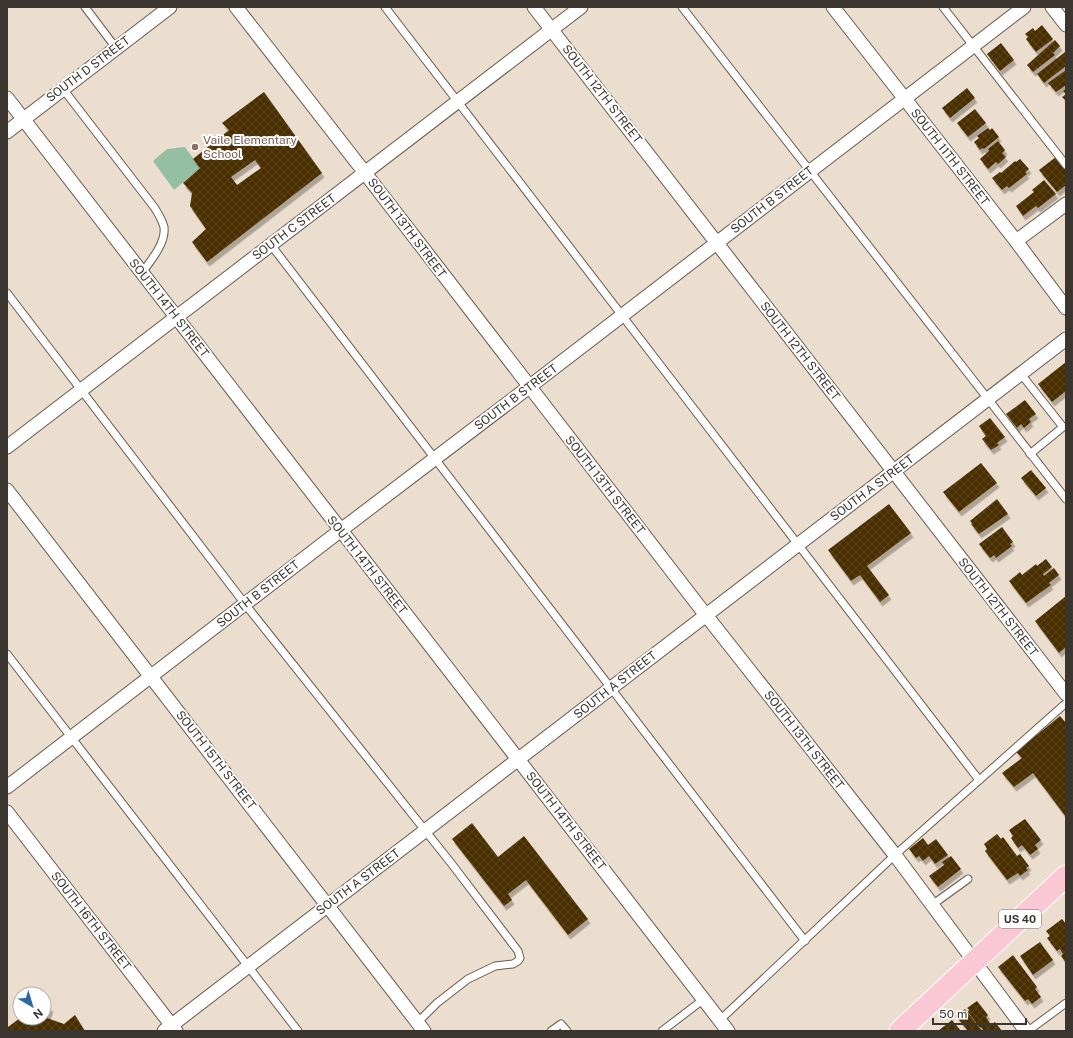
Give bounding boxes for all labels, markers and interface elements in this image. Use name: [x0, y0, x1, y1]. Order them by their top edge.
street label: SOUTH D STREET: [44, 33, 132, 105]
street label: SOUTH 12TH STREET: [559, 42, 645, 146]
street label: SOUTH 11TH STREET: [908, 106, 992, 208]
place label: Vaile Elementary School: [203, 133, 298, 161]
marker: Vaile Elementary School: [190, 142, 200, 152]
street label: SOUTH B STREET: [728, 164, 816, 236]
street label: SOUTH 13TH STREET: [365, 175, 449, 281]
street label: SOUTH C STREET: [250, 191, 338, 263]
street label: SOUTH 14TH STREET: [126, 256, 212, 360]
street label: SOUTH 12TH STREET: [757, 299, 843, 403]
street label: SOUTH B STREET: [472, 361, 560, 433]
street label: SOUTH 13TH STREET: [562, 433, 648, 537]
street label: SOUTH A STREET: [827, 452, 917, 524]
street label: SOUTH 14TH STREET: [324, 513, 410, 617]
street label: SOUTH 12TH STREET: [955, 555, 1041, 659]
street label: SOUTH B STREET: [214, 558, 302, 630]
street label: SOUTH A STREET: [571, 648, 659, 722]
street label: SOUTH 13TH STREET: [761, 688, 847, 792]
street label: SOUTH 15TH STREET: [173, 708, 259, 812]
street label: SOUTH 14TH STREET: [523, 769, 609, 873]
street label: SOUTH A STREET: [313, 846, 403, 918]
street label: SOUTH 16TH STREET: [48, 869, 134, 973]
road number: US 40: [999, 910, 1041, 928]
north arrow: [12, 986, 52, 1026]
scale bar: [933, 1000, 1026, 1026]
text: N: [31, 1007, 45, 1021]
text: 50 m: [939, 1007, 967, 1021]

